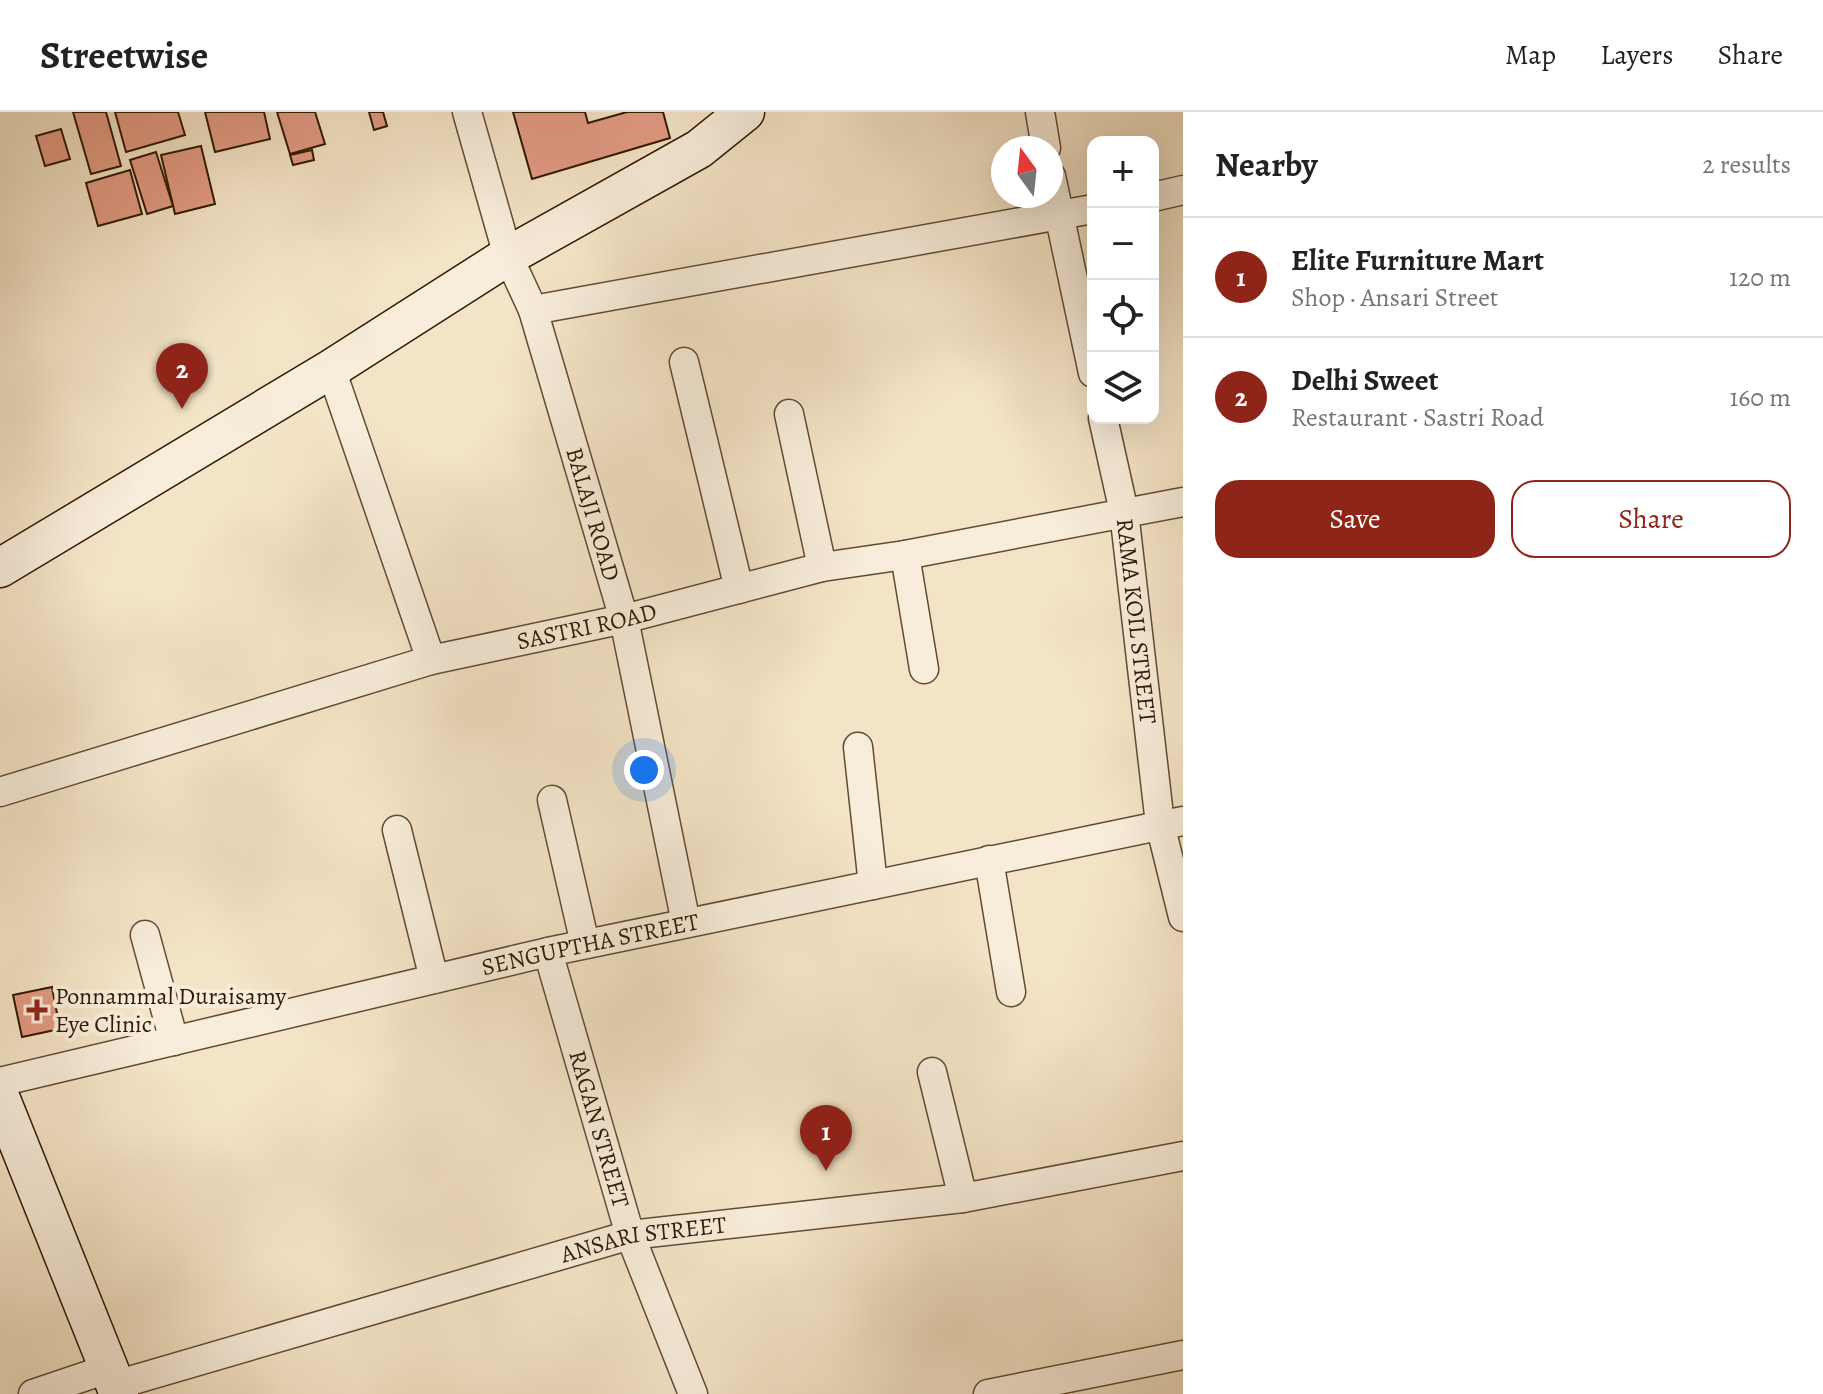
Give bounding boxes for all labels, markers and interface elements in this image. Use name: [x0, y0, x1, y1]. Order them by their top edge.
text: Streetwise: [40, 29, 208, 81]
text: Map: [1505, 36, 1556, 74]
text: Layers: [1600, 36, 1673, 74]
text: Share: [1717, 36, 1783, 74]
north arrow: [991, 136, 1063, 208]
map controls: [1087, 136, 1159, 424]
button: +: [1087, 136, 1159, 208]
text: Nearby: [1215, 141, 1318, 188]
text: 2 results: [1702, 147, 1791, 182]
button: −: [1087, 208, 1159, 280]
text: Elite Furniture Mart: [1291, 240, 1544, 280]
text: 1: [1236, 260, 1246, 295]
text: 120 m: [1729, 260, 1791, 295]
button: locate: [1087, 280, 1159, 352]
text: Shop · Ansari Street: [1291, 280, 1498, 315]
pin: 2: [156, 343, 208, 409]
button: layers: [1087, 352, 1159, 424]
text: Delhi Sweet: [1291, 360, 1439, 400]
text: 2: [1235, 380, 1247, 415]
text: 160 m: [1729, 380, 1791, 415]
text: Restaurant · Sastri Road: [1291, 400, 1544, 435]
street label: BALAJI ROAD: [558, 444, 628, 585]
button: Save: [1215, 480, 1495, 558]
button: Share: [1511, 480, 1791, 558]
street label: RAMA KOIL STREET: [1109, 516, 1164, 725]
street label: SASTRI ROAD: [514, 595, 660, 657]
your location: [624, 750, 664, 790]
street label: SENGUPTHA STREET: [478, 905, 702, 983]
place label: Ponnammal Duraisamy Eye Clinic: [55, 980, 286, 1040]
marker: Ponnammal Duraisamy Eye Clinic: [26, 999, 48, 1021]
street label: RAGAN STREET: [561, 1046, 637, 1211]
pin: 1: [800, 1105, 852, 1171]
street label: ANSARI STREET: [556, 1208, 728, 1271]

